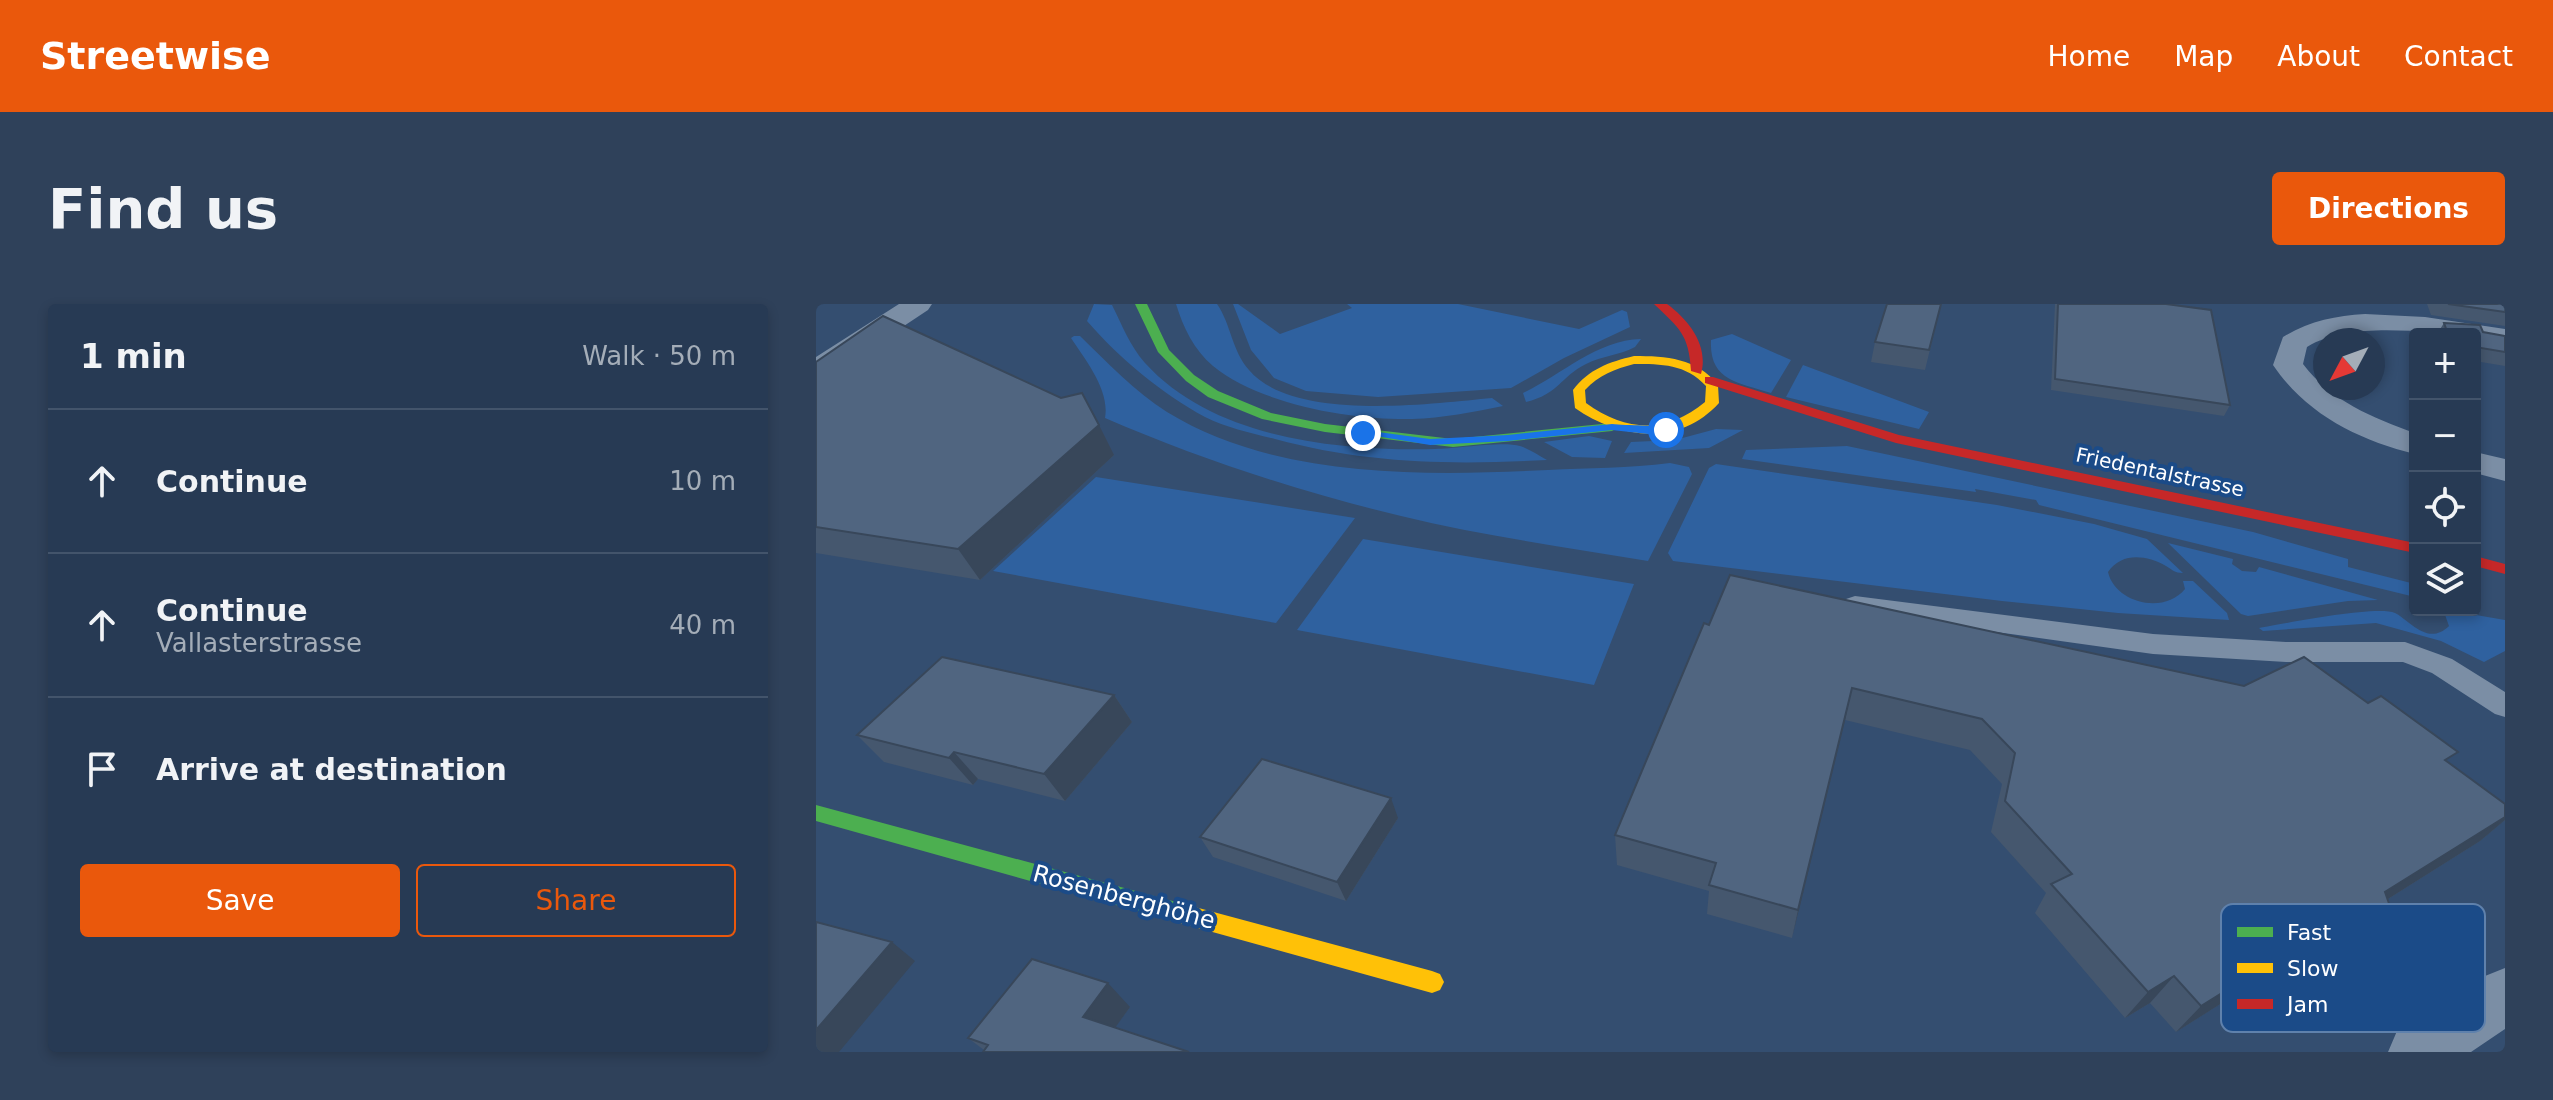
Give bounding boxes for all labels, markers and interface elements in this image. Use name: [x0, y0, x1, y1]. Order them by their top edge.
text: Streetwise: [40, 34, 271, 78]
text: Home: [2047, 40, 2130, 73]
text: Map: [2174, 40, 2233, 73]
text: About: [2277, 40, 2360, 73]
text: Contact: [2404, 40, 2513, 73]
button: Directions: [2272, 172, 2505, 245]
text: Find us: [48, 176, 278, 241]
north arrow: [2313, 328, 2385, 400]
map controls: [2409, 328, 2481, 616]
button: +: [2409, 328, 2481, 400]
text: 1 min: [80, 336, 187, 376]
text: Walk · 50 m: [582, 341, 736, 371]
button: −: [2409, 400, 2481, 472]
route start: [1648, 412, 1684, 448]
route end: [1345, 415, 1381, 451]
street label: Friedentalstrasse: [2074, 442, 2246, 502]
icon: ahead: [80, 459, 124, 503]
text: Continue: [156, 464, 308, 499]
text: 10 m: [669, 466, 736, 496]
button: locate: [2409, 472, 2481, 544]
button: layers: [2409, 544, 2481, 616]
text: Continue: [156, 593, 308, 628]
icon: ahead: [80, 603, 124, 647]
text: 40 m: [669, 610, 736, 640]
text: Vallasterstrasse: [156, 628, 362, 658]
icon: arrive: [80, 747, 124, 791]
text: Arrive at destination: [156, 752, 507, 787]
street label: Rosenberghöhe: [1030, 859, 1218, 935]
button: Save: [80, 864, 400, 937]
button: Share: [416, 864, 736, 937]
legend: [2221, 904, 2485, 1032]
text: Fast: [2287, 920, 2332, 945]
text: Slow: [2287, 956, 2339, 981]
text: Jam: [2285, 992, 2328, 1017]

